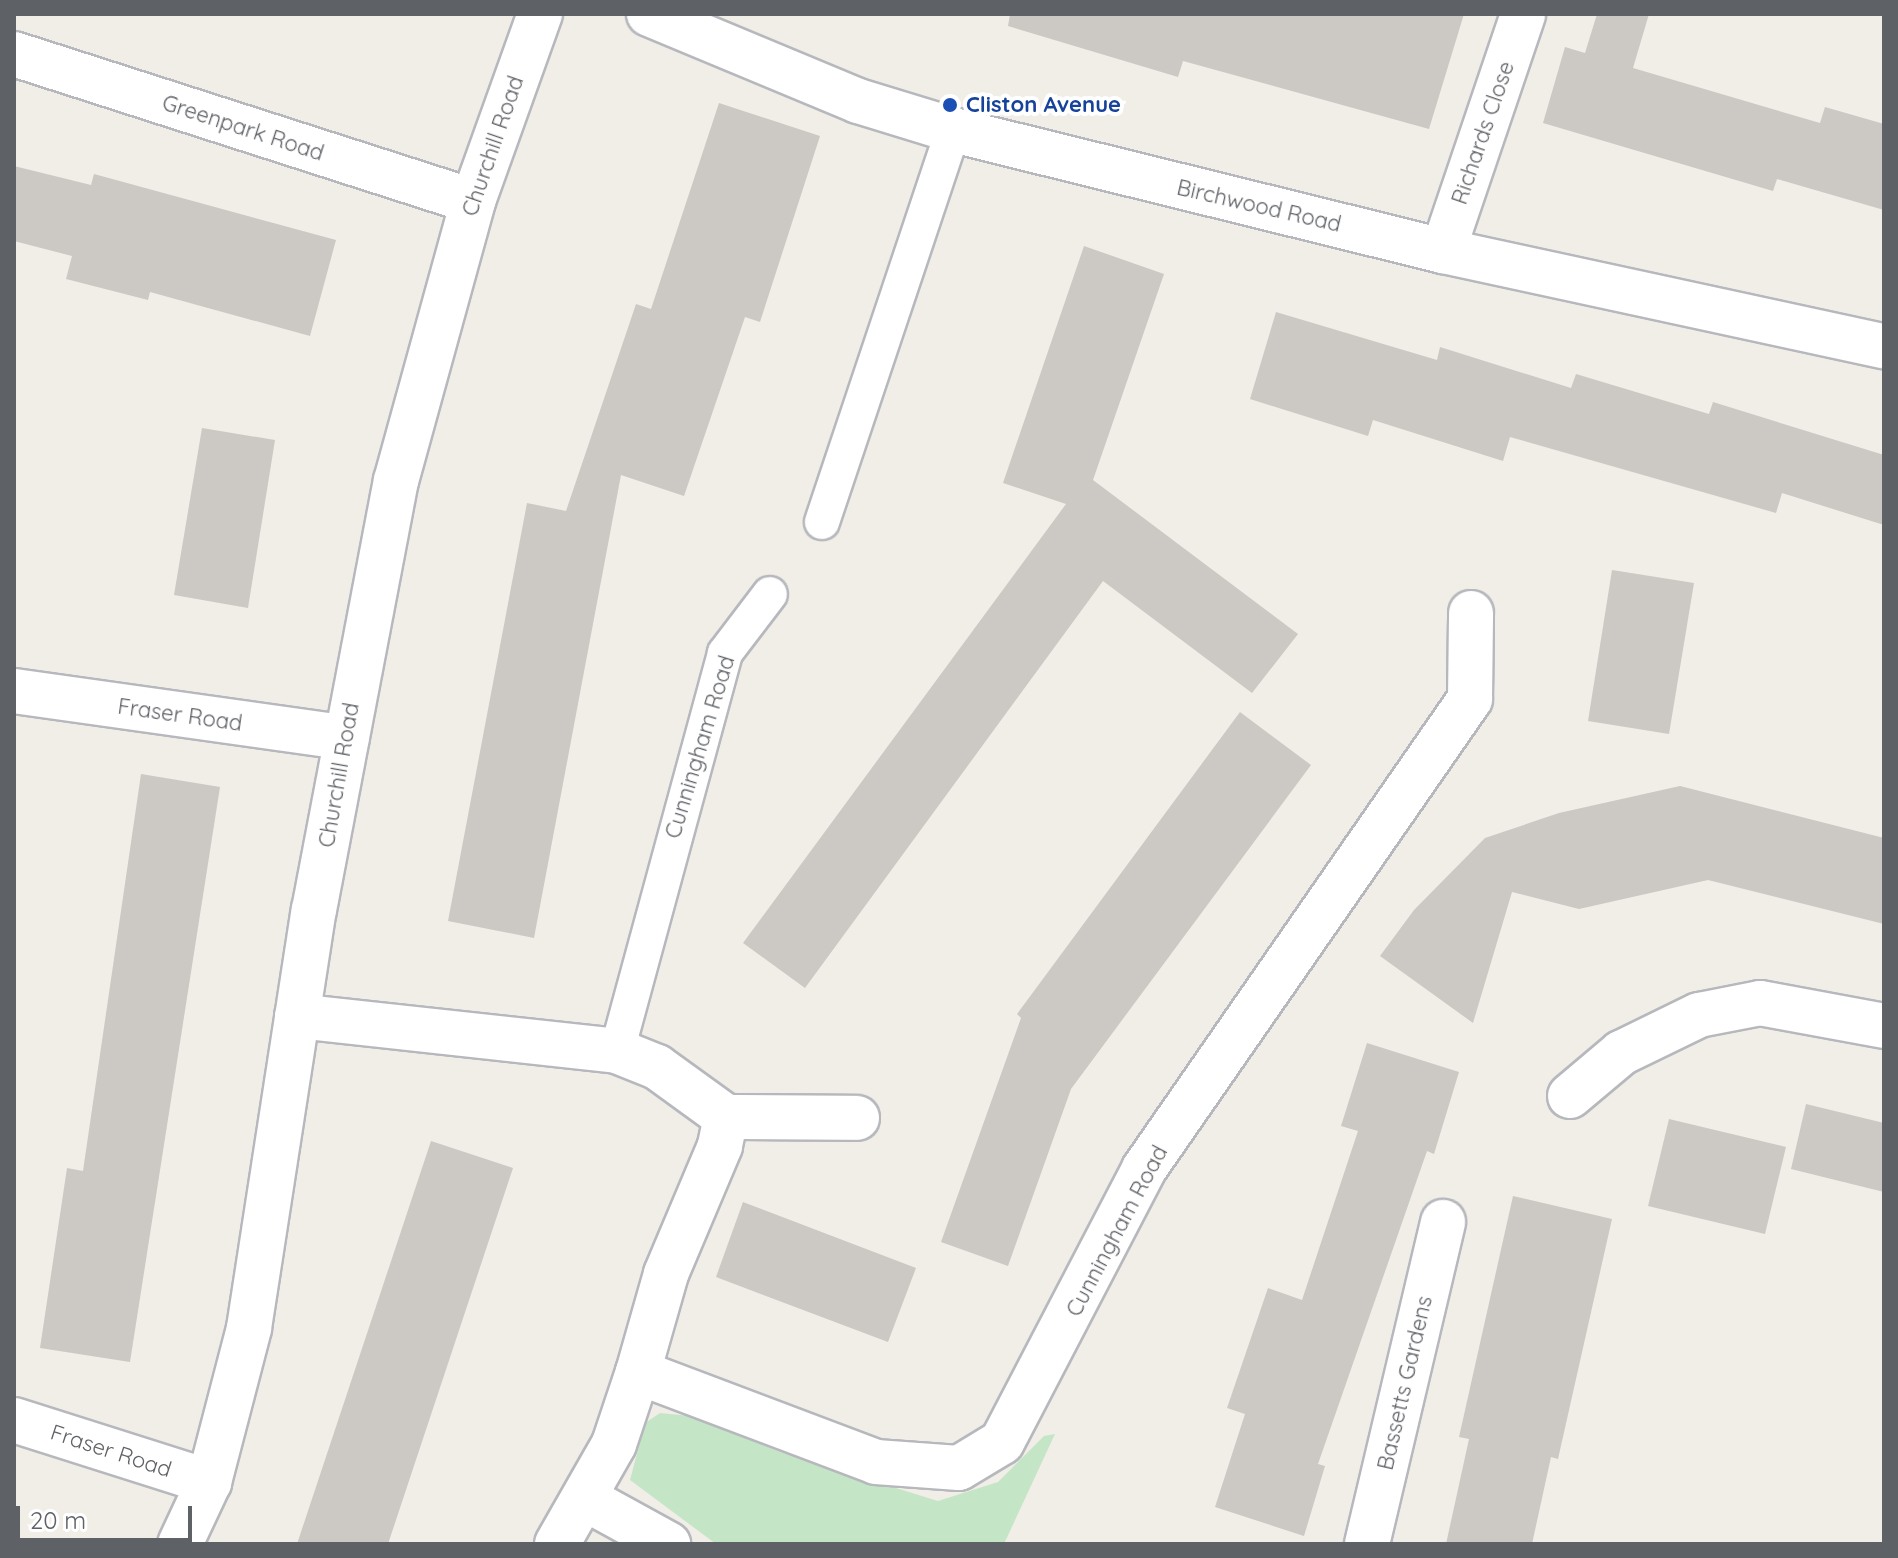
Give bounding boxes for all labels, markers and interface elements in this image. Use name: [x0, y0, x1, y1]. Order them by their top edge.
street label: Richards Close: [1446, 58, 1520, 208]
street label: Churchill Road: [457, 72, 529, 220]
street label: Greenpark Road: [159, 89, 327, 167]
place label: Cliston Avenue: [966, 92, 1121, 118]
marker: Cliston Avenue: [941, 96, 959, 114]
street label: Birchwood Road: [1174, 174, 1344, 238]
street label: Cunningham Road: [660, 652, 740, 842]
street label: Fraser Road: [116, 693, 244, 737]
street label: Churchill Road: [313, 700, 365, 850]
street label: Cunningham Road: [1061, 1141, 1173, 1321]
street label: Bassetts Gardens: [1372, 1293, 1438, 1473]
street label: Fraser Road: [47, 1419, 175, 1483]
scale bar: [20, 1490, 196, 1540]
text: 20 m: [30, 1505, 86, 1535]

